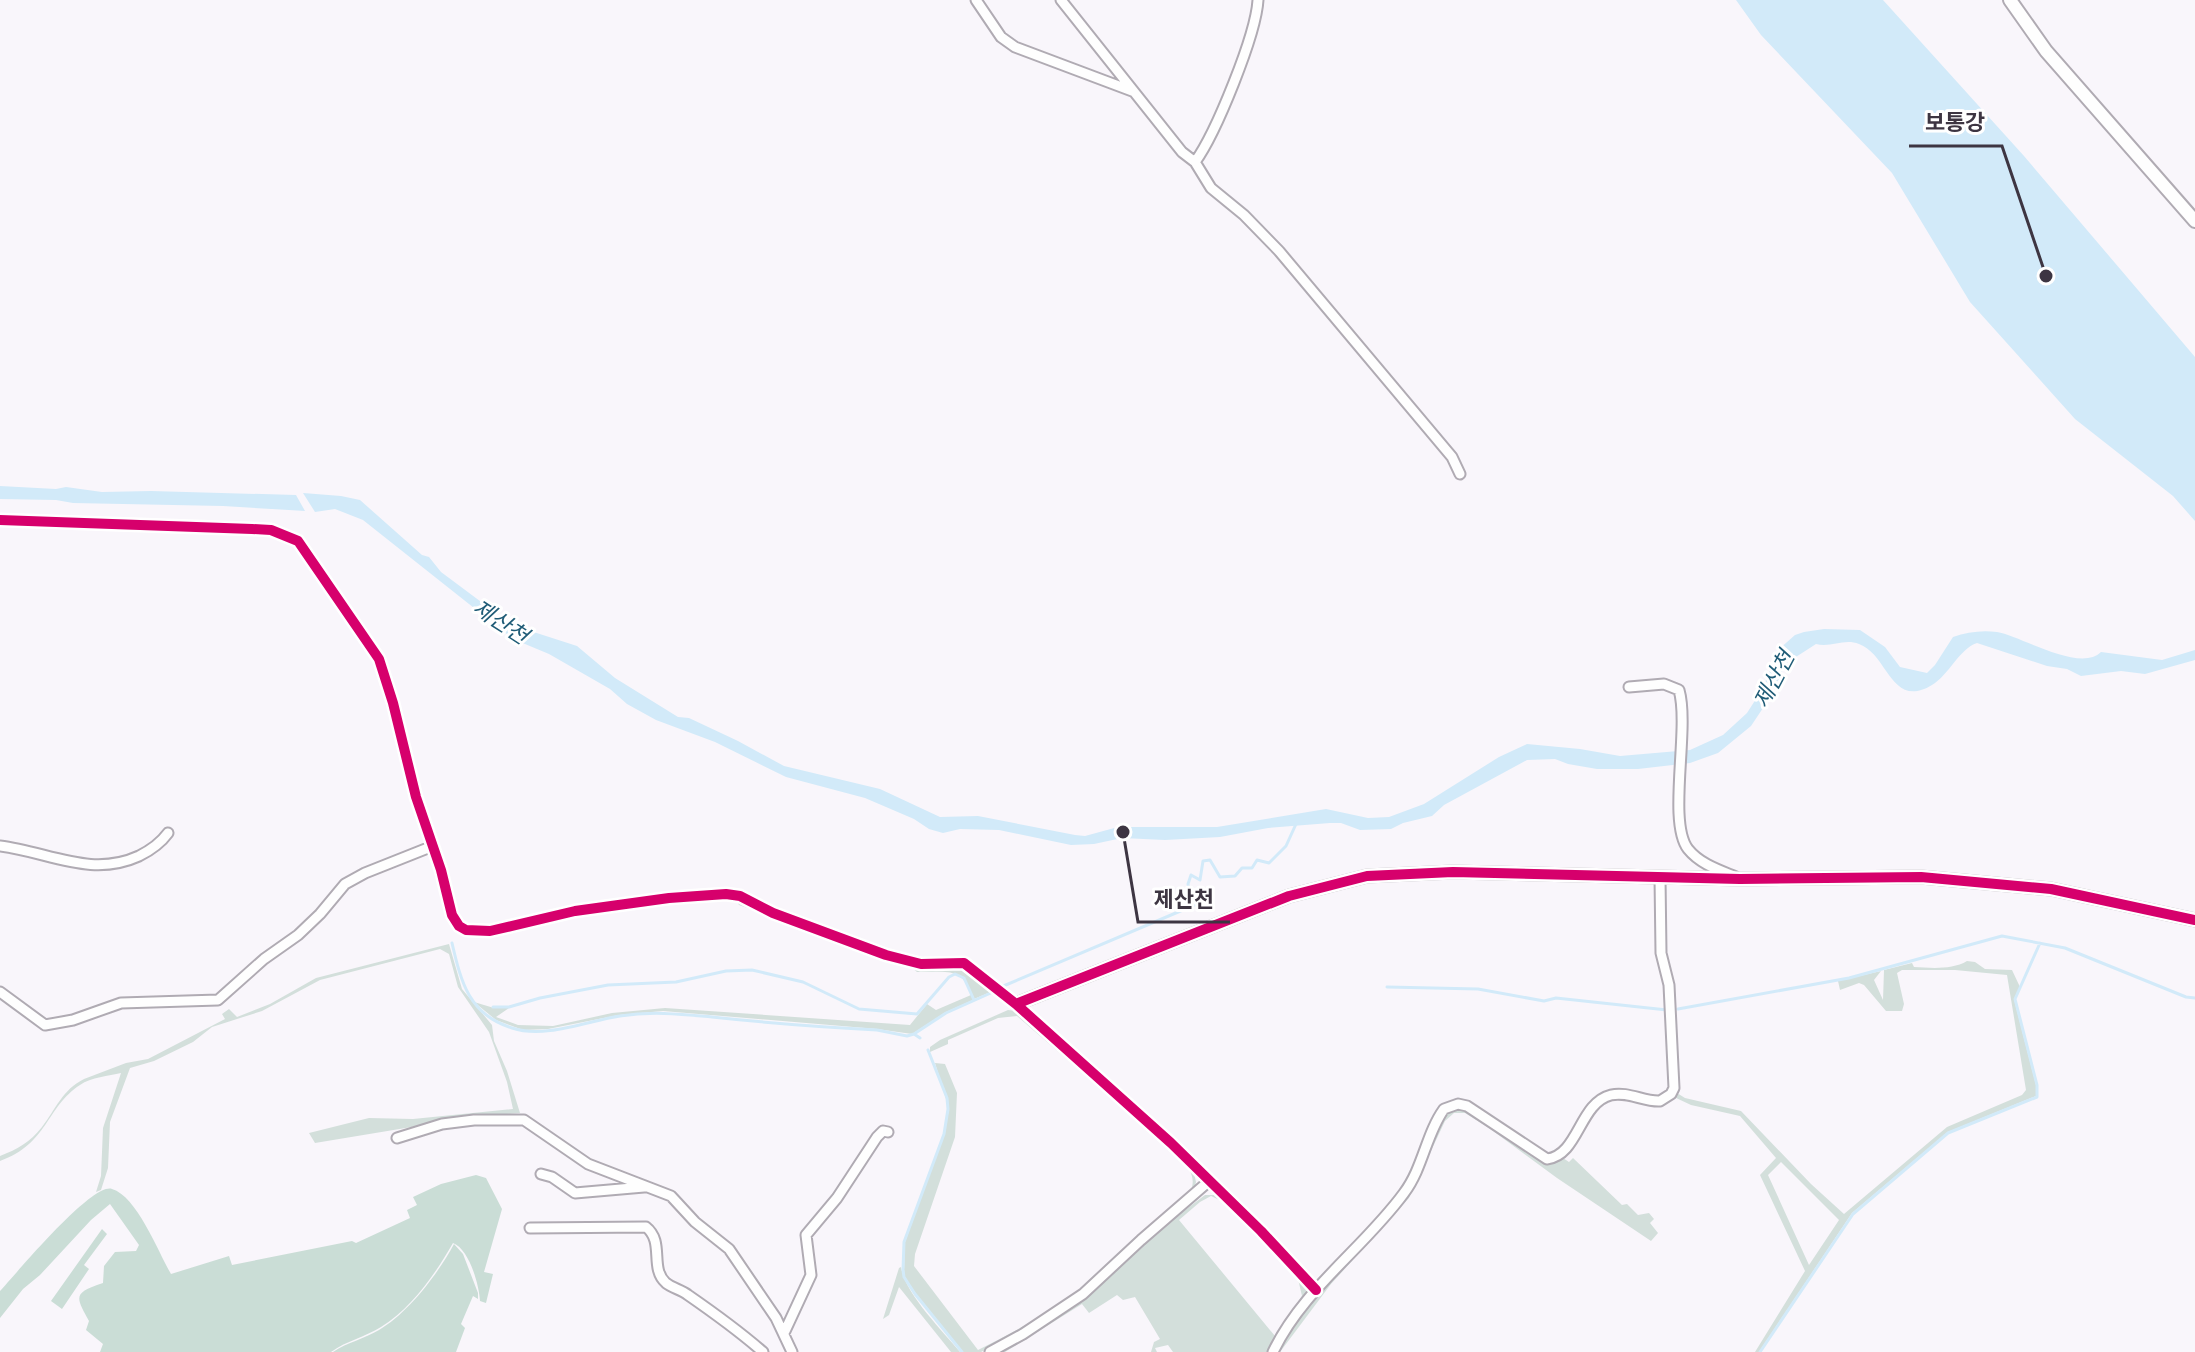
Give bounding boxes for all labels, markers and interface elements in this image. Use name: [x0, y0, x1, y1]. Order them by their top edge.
callout: 보통강: [1909, 100, 2002, 146]
text: 보통강: [1925, 107, 1985, 136]
water label: 제산천: [468, 592, 537, 651]
water label: 제산천: [1746, 643, 1801, 713]
callout: 제산천: [1138, 876, 1230, 922]
text: 제산천: [1154, 884, 1214, 913]

